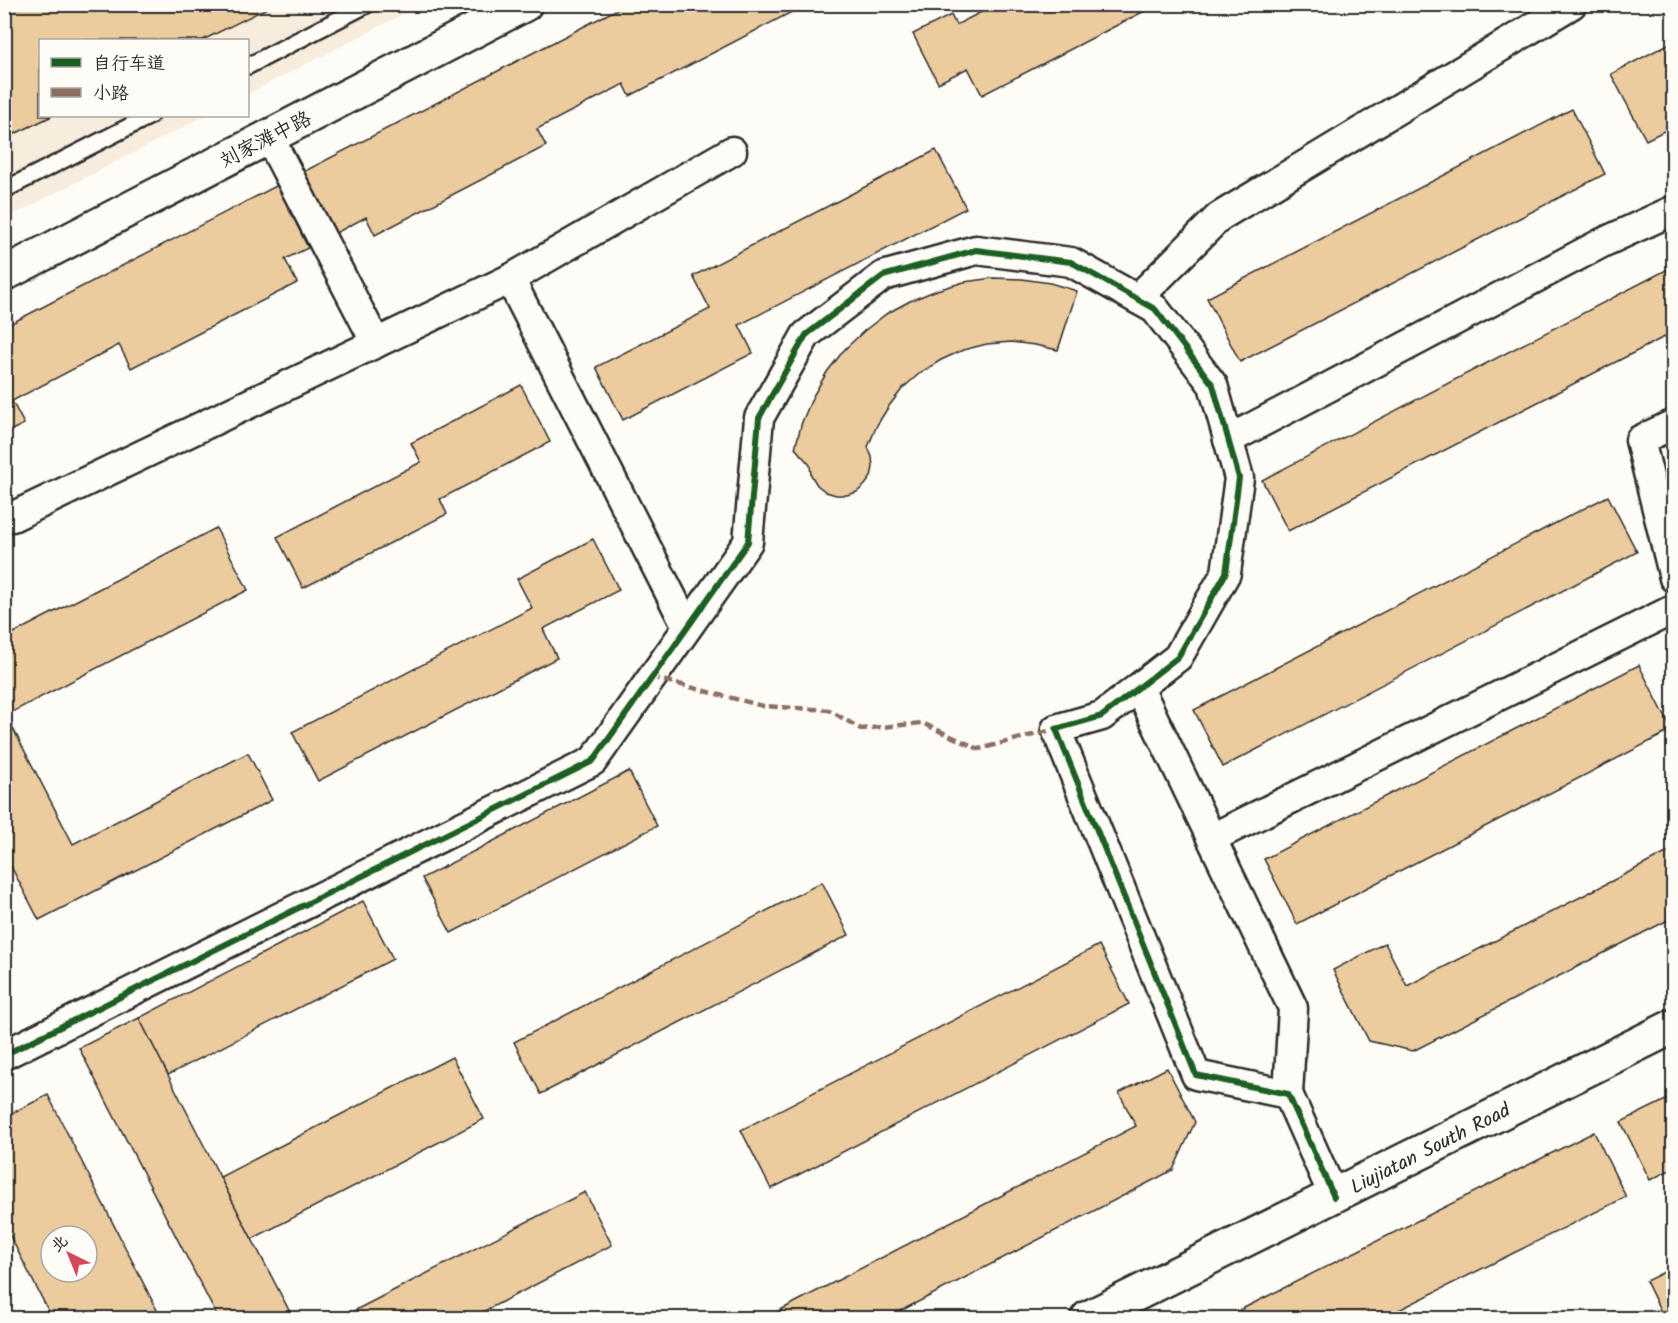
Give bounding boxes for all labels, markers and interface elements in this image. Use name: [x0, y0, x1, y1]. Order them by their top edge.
legend: [39, 39, 249, 117]
text: 自行车道: [93, 50, 165, 79]
text: 小路: [93, 80, 129, 109]
street label: 刘家滩中路: [214, 103, 319, 178]
street label: Liujiatan South Road: [1345, 1095, 1518, 1204]
north arrow: [39, 1224, 99, 1284]
text: 北: [45, 1230, 74, 1259]

